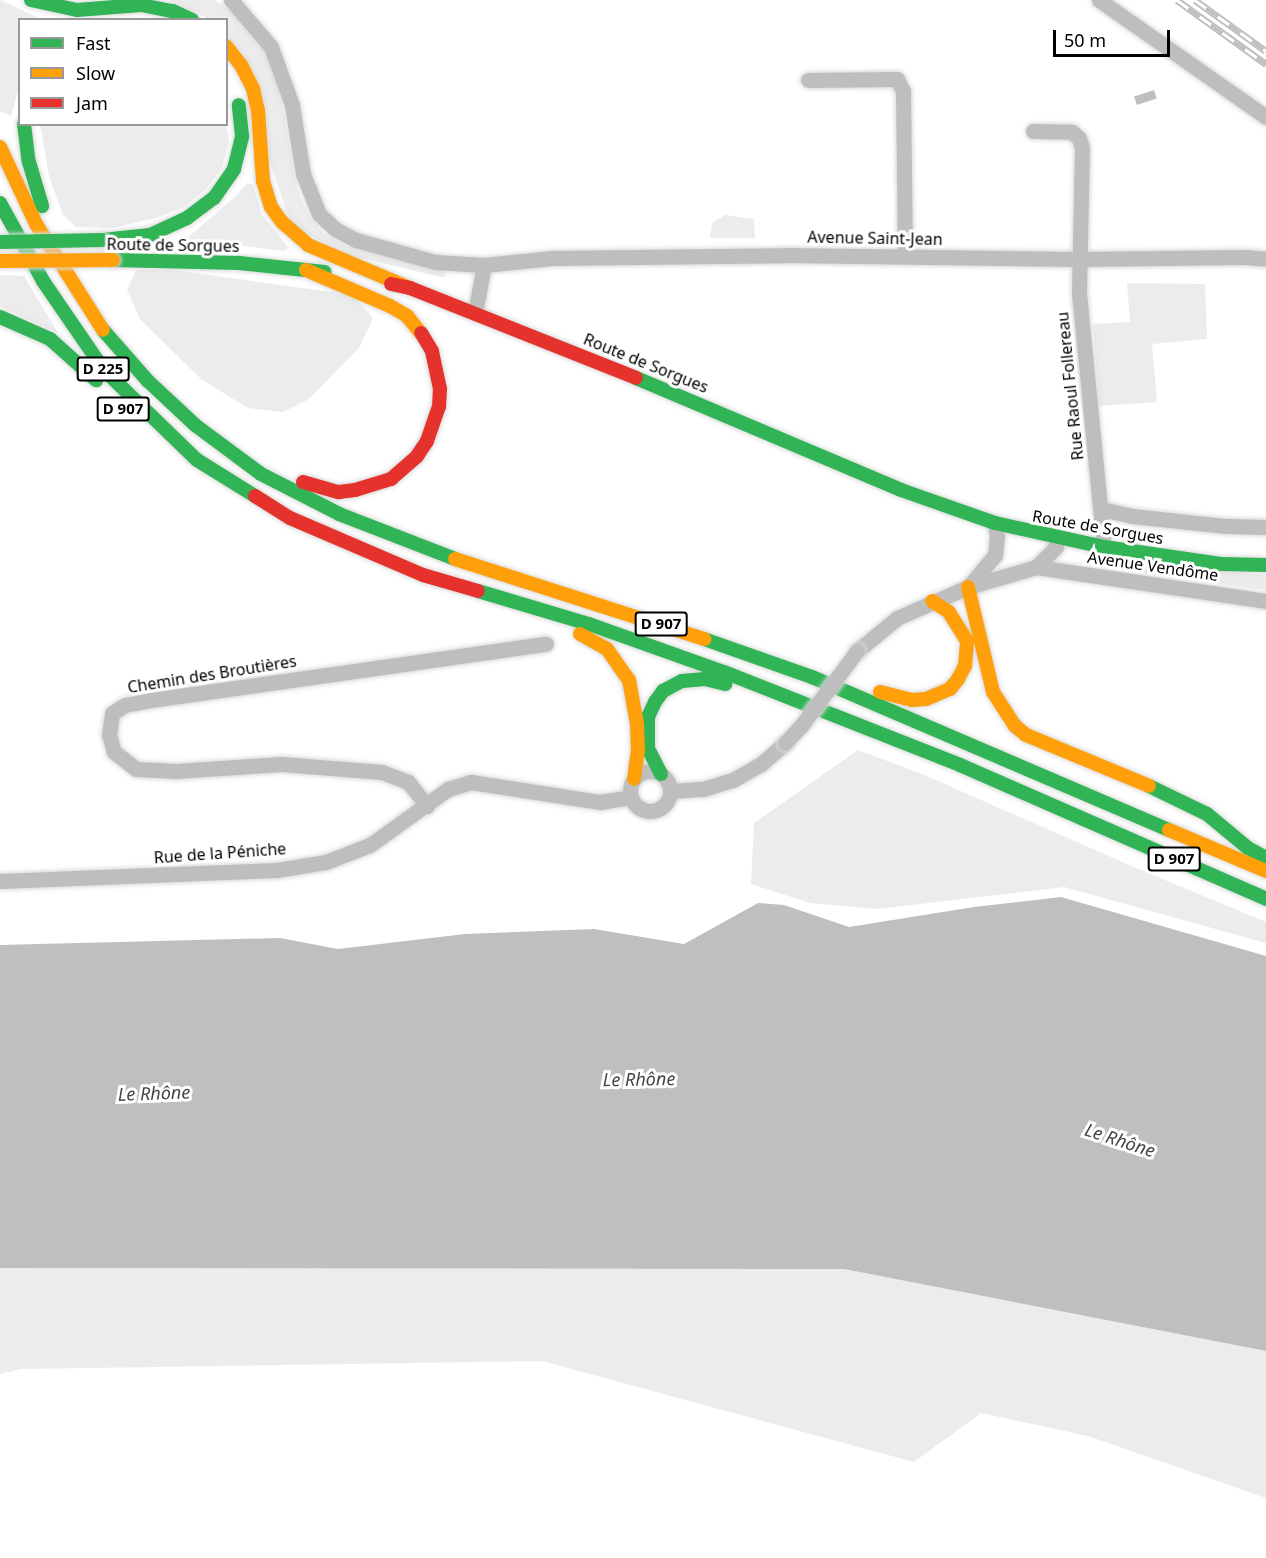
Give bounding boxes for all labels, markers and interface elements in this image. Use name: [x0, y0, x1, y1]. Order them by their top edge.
legend: [18, 18, 228, 126]
scale bar: [1056, 18, 1173, 56]
text: 50 m: [1064, 28, 1106, 52]
text: Fast: [76, 31, 111, 55]
text: Slow: [76, 61, 115, 85]
text: Jam: [76, 91, 108, 115]
street label: Avenue Saint-Jean: [807, 227, 943, 249]
street label: Route de Sorgues: [106, 234, 240, 256]
street label: Rue Raoul Follereau: [1053, 311, 1087, 461]
street label: Route de Sorgues: [581, 329, 711, 397]
road number: D 225: [76, 357, 130, 381]
road number: D 907: [96, 397, 150, 421]
street label: Route de Sorgues: [1031, 506, 1165, 548]
street label: Avenue Vendôme: [1086, 547, 1220, 585]
road number: D 907: [634, 612, 688, 636]
street label: Chemin des Broutières: [126, 651, 298, 697]
street label: Rue de la Péniche: [153, 839, 287, 867]
road number: D 907: [1147, 847, 1201, 871]
water label: Le Rhône: [603, 1068, 675, 1090]
water label: Le Rhône: [117, 1081, 191, 1105]
water label: Le Rhône: [1082, 1119, 1158, 1161]

